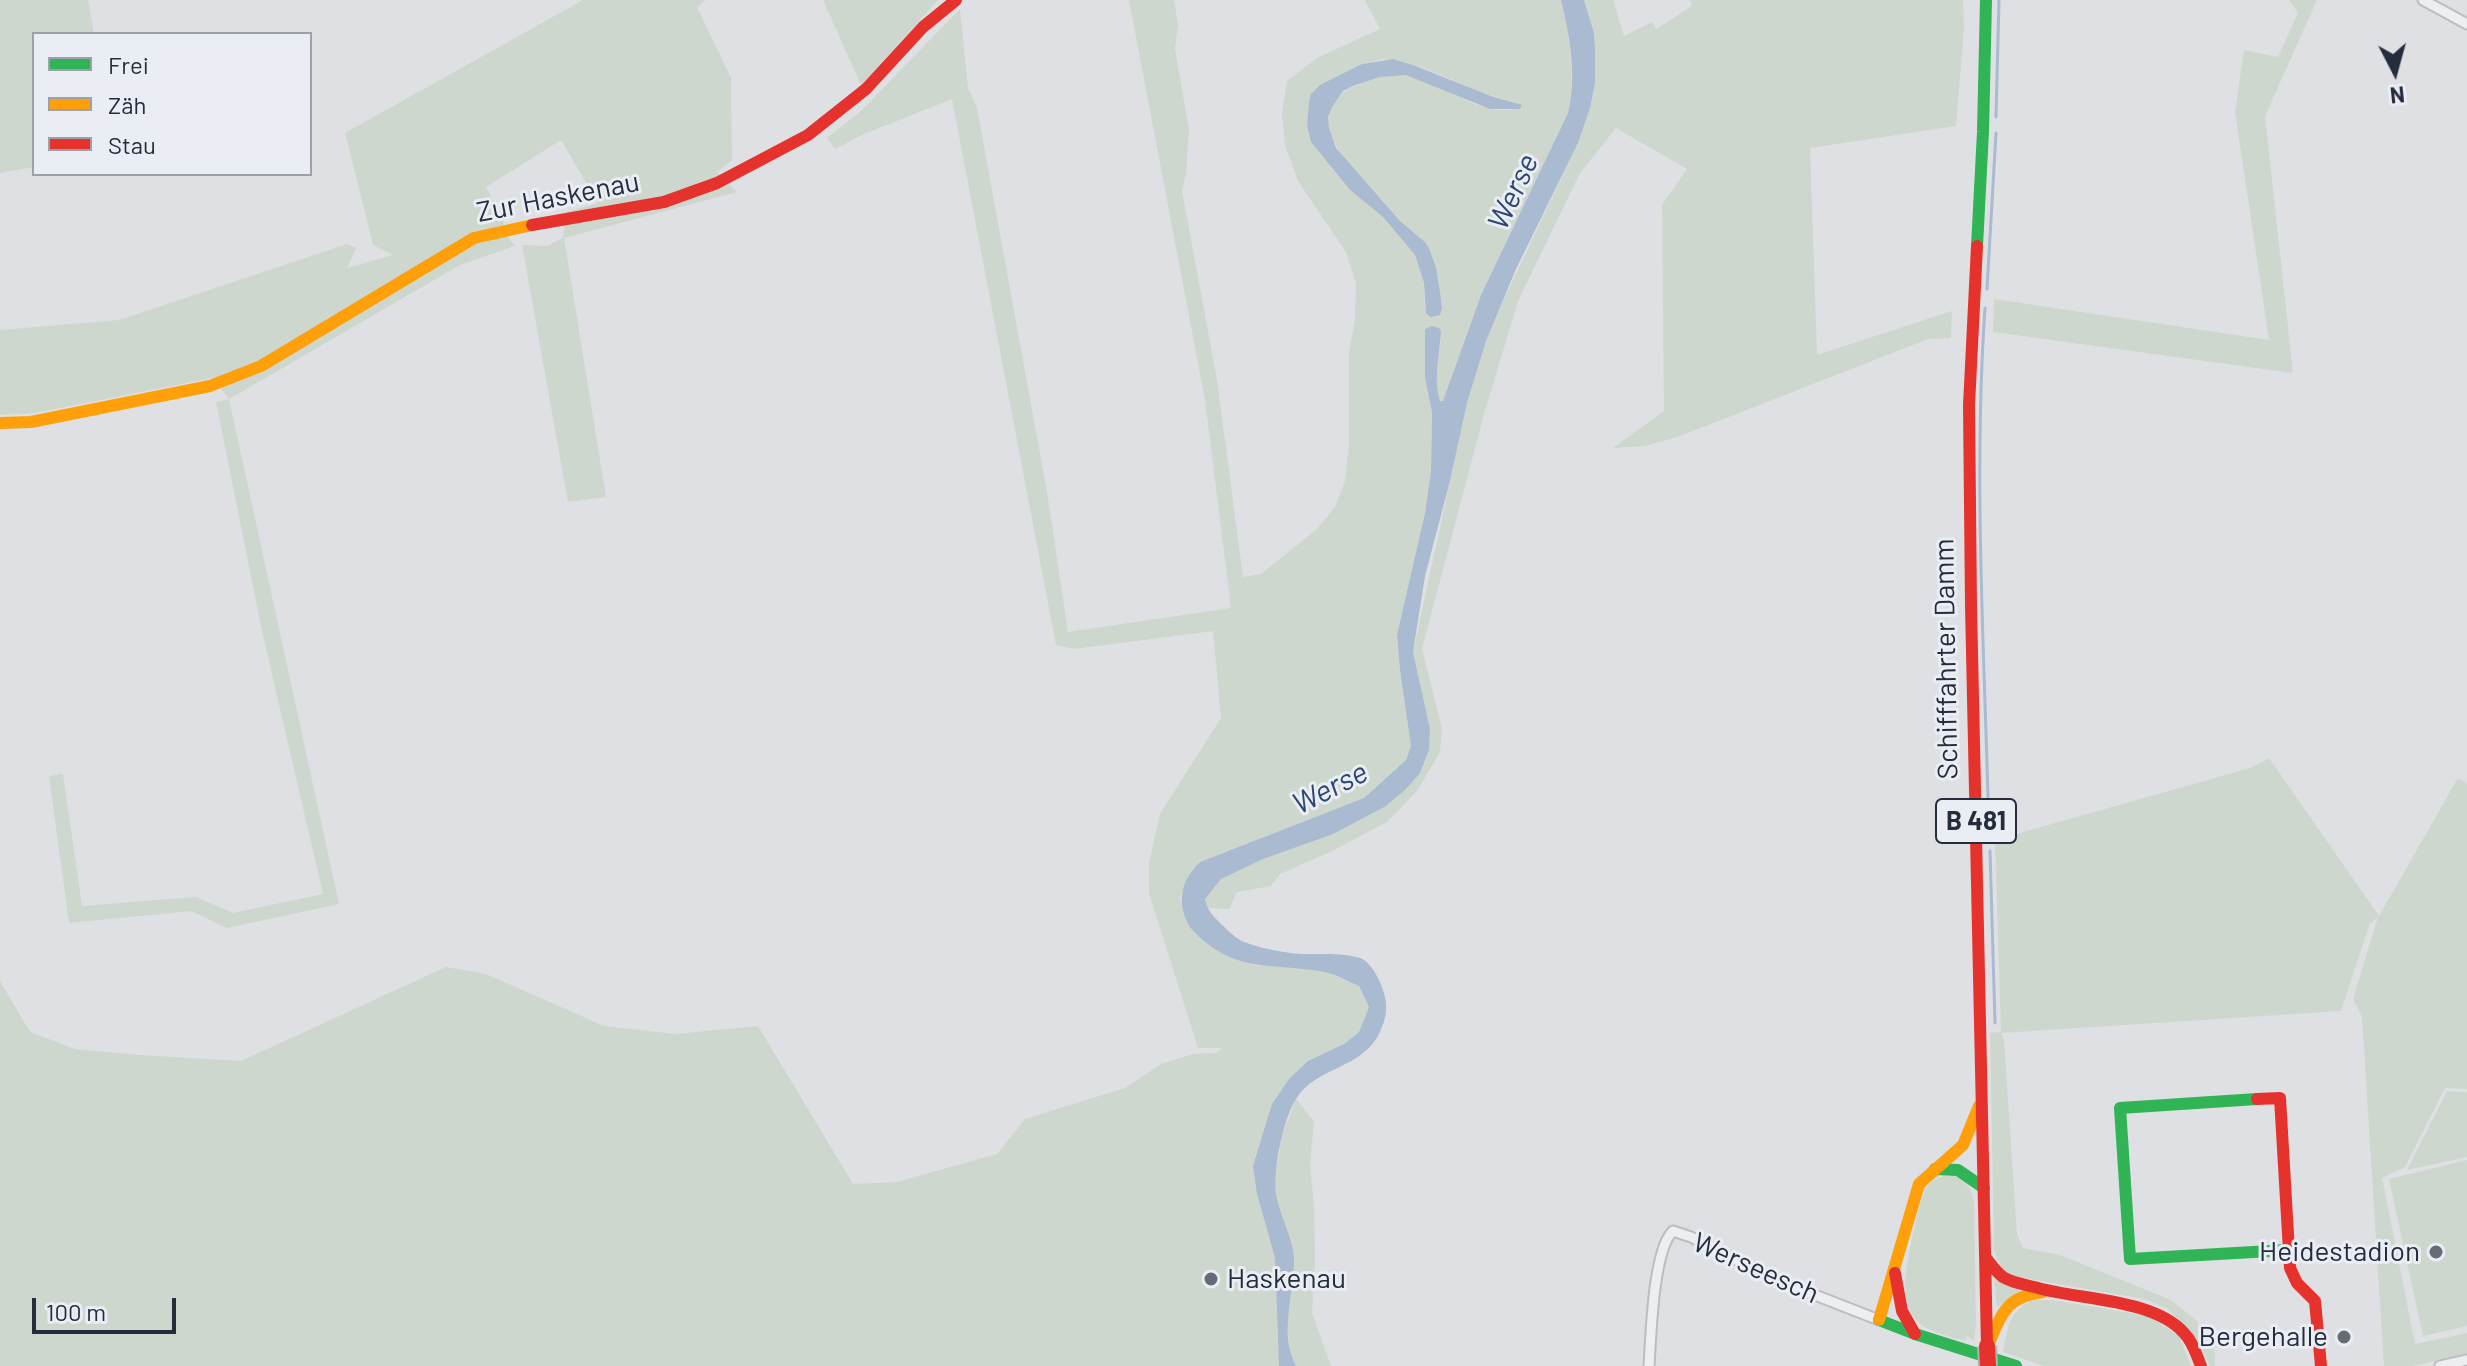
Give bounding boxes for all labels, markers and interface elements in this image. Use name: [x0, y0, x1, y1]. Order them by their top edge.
legend: [32, 32, 312, 176]
north arrow: [2355, 32, 2435, 112]
text: Frei: [108, 50, 149, 79]
text: N: [2389, 82, 2406, 110]
text: Zäh: [108, 90, 146, 119]
text: Stau: [108, 130, 156, 159]
water label: Werse: [1480, 148, 1546, 236]
street label: Zur Haskenau: [474, 165, 642, 229]
street label: Schifffahrter Damm: [1927, 538, 1965, 780]
water label: Werse: [1286, 754, 1374, 822]
road number: B 481: [1936, 799, 2016, 843]
street label: Werseesch: [1688, 1225, 1824, 1311]
place label: Heidestadion: [2259, 1235, 2420, 1269]
marker: Heidestadion: [2427, 1243, 2445, 1261]
place label: Haskenau: [1227, 1262, 1346, 1296]
marker: Haskenau: [1202, 1270, 1220, 1288]
scale bar: [36, 1282, 180, 1332]
text: 100 m: [46, 1297, 106, 1326]
place label: Bergehalle: [2199, 1320, 2328, 1354]
marker: Bergehalle: [2335, 1328, 2353, 1346]

